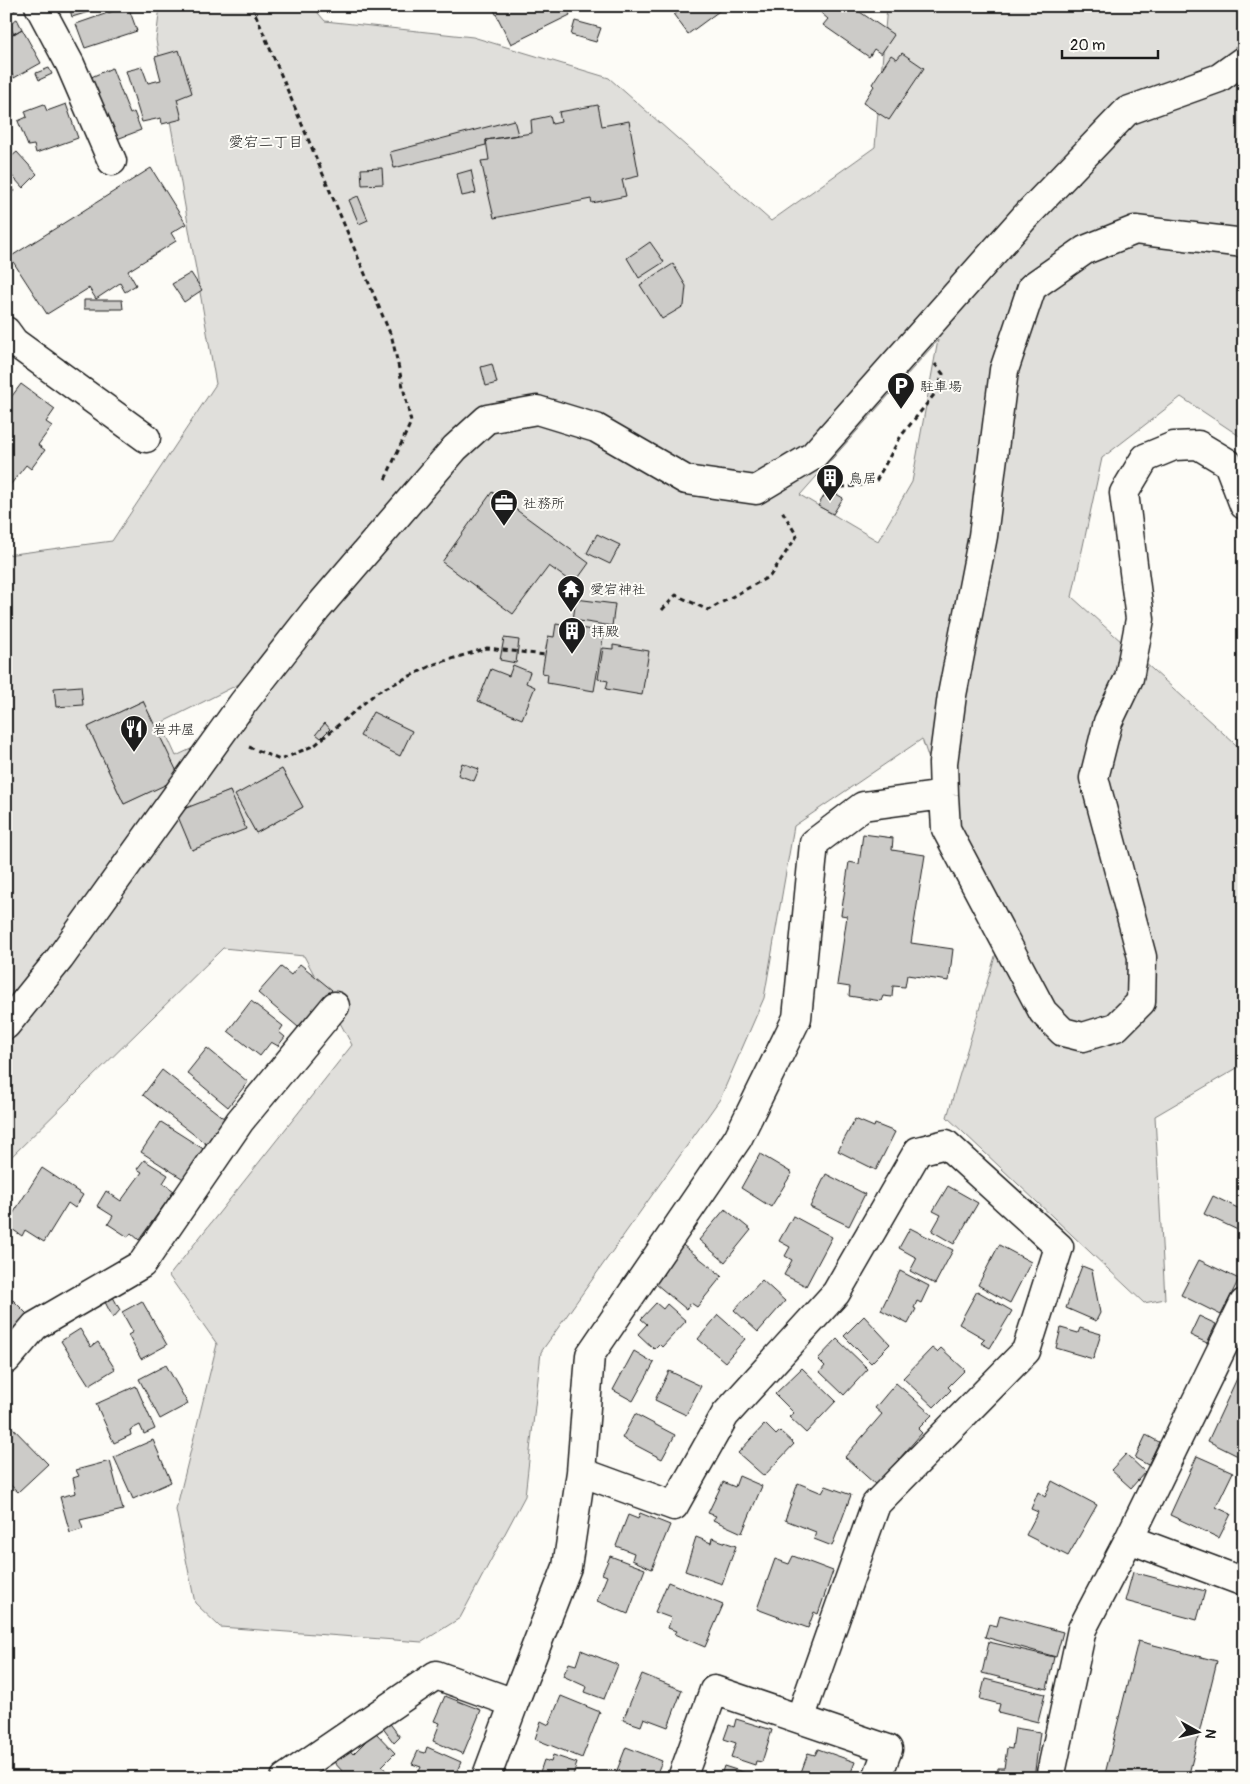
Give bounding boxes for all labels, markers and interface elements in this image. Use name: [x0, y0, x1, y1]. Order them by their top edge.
scale bar: [1062, 28, 1159, 60]
text: 20 m: [1070, 36, 1105, 55]
district label: 愛宕二丁目: [228, 133, 304, 152]
parking icon: 駐車場: [886, 371, 916, 410]
place label: 駐車場: [920, 378, 962, 395]
building icon: 鳥居: [815, 463, 845, 502]
place label: 鳥居: [849, 470, 877, 487]
office icon: 社務所: [489, 488, 519, 527]
place label: 社務所: [523, 495, 565, 512]
temple icon: 愛宕神社: [556, 574, 586, 613]
place label: 愛宕神社: [590, 581, 646, 598]
building icon: 拝殿: [557, 616, 587, 655]
place label: 拝殿: [591, 623, 619, 640]
restaurant icon: 岩井屋: [119, 714, 149, 753]
place label: 岩井屋: [153, 721, 195, 738]
north arrow: [1172, 1706, 1222, 1756]
text: N: [1201, 1728, 1219, 1740]

